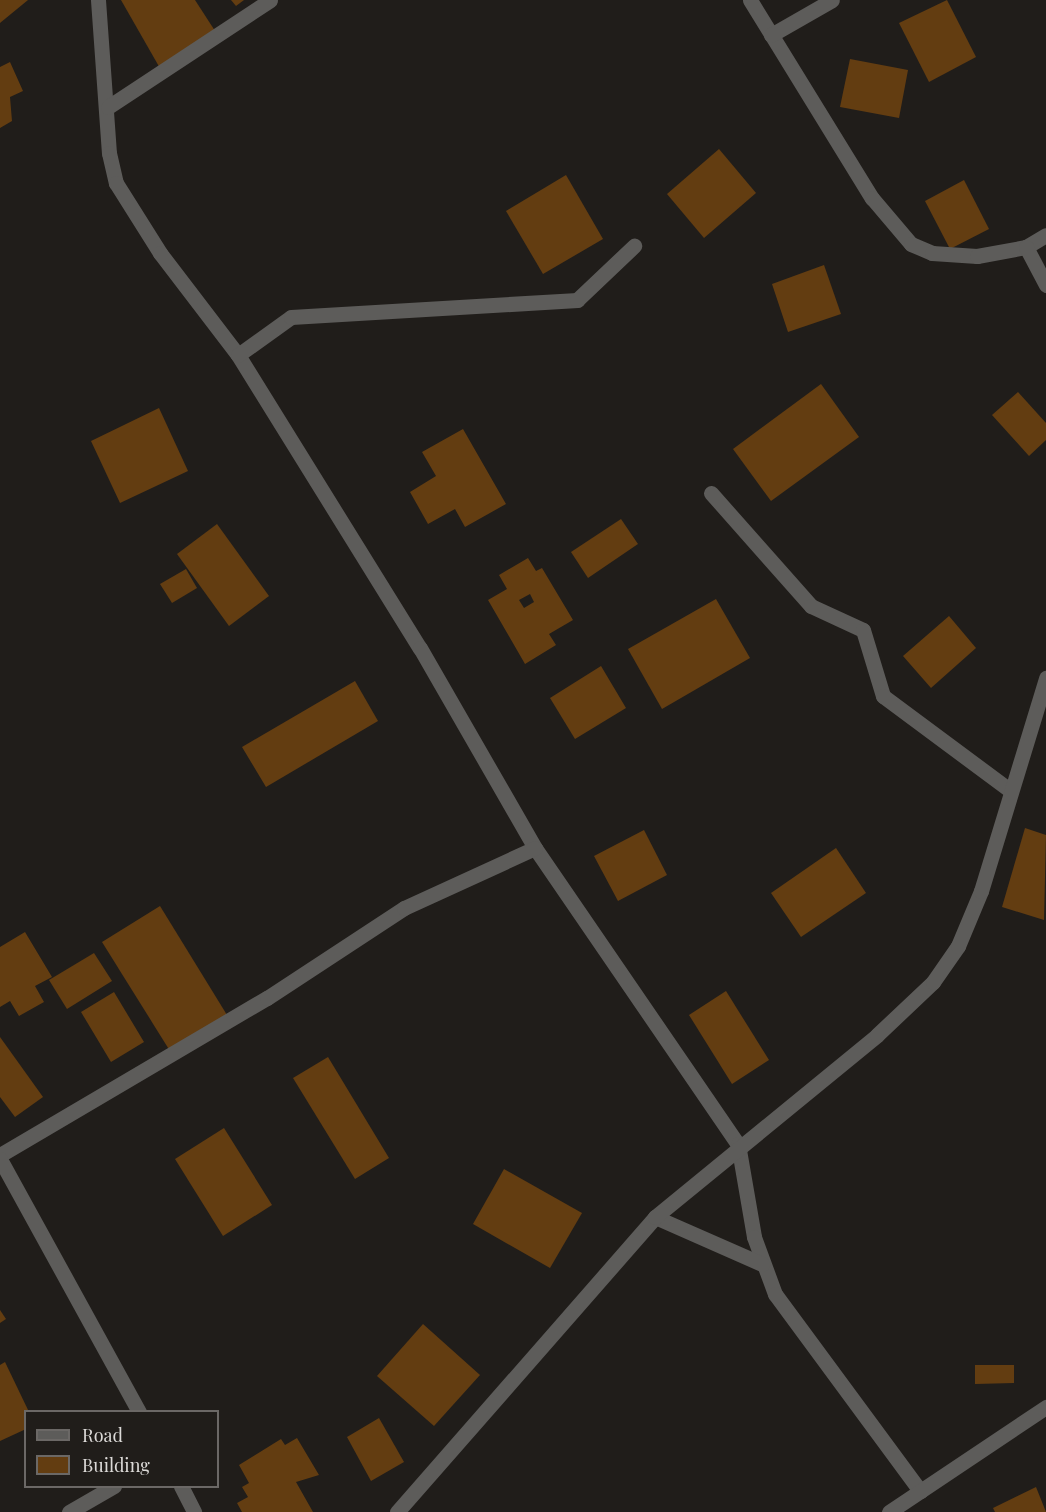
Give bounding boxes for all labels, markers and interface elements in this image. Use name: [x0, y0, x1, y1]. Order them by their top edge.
legend: [24, 1410, 219, 1488]
text: Road: [82, 1423, 123, 1447]
text: Building: [82, 1453, 150, 1477]

